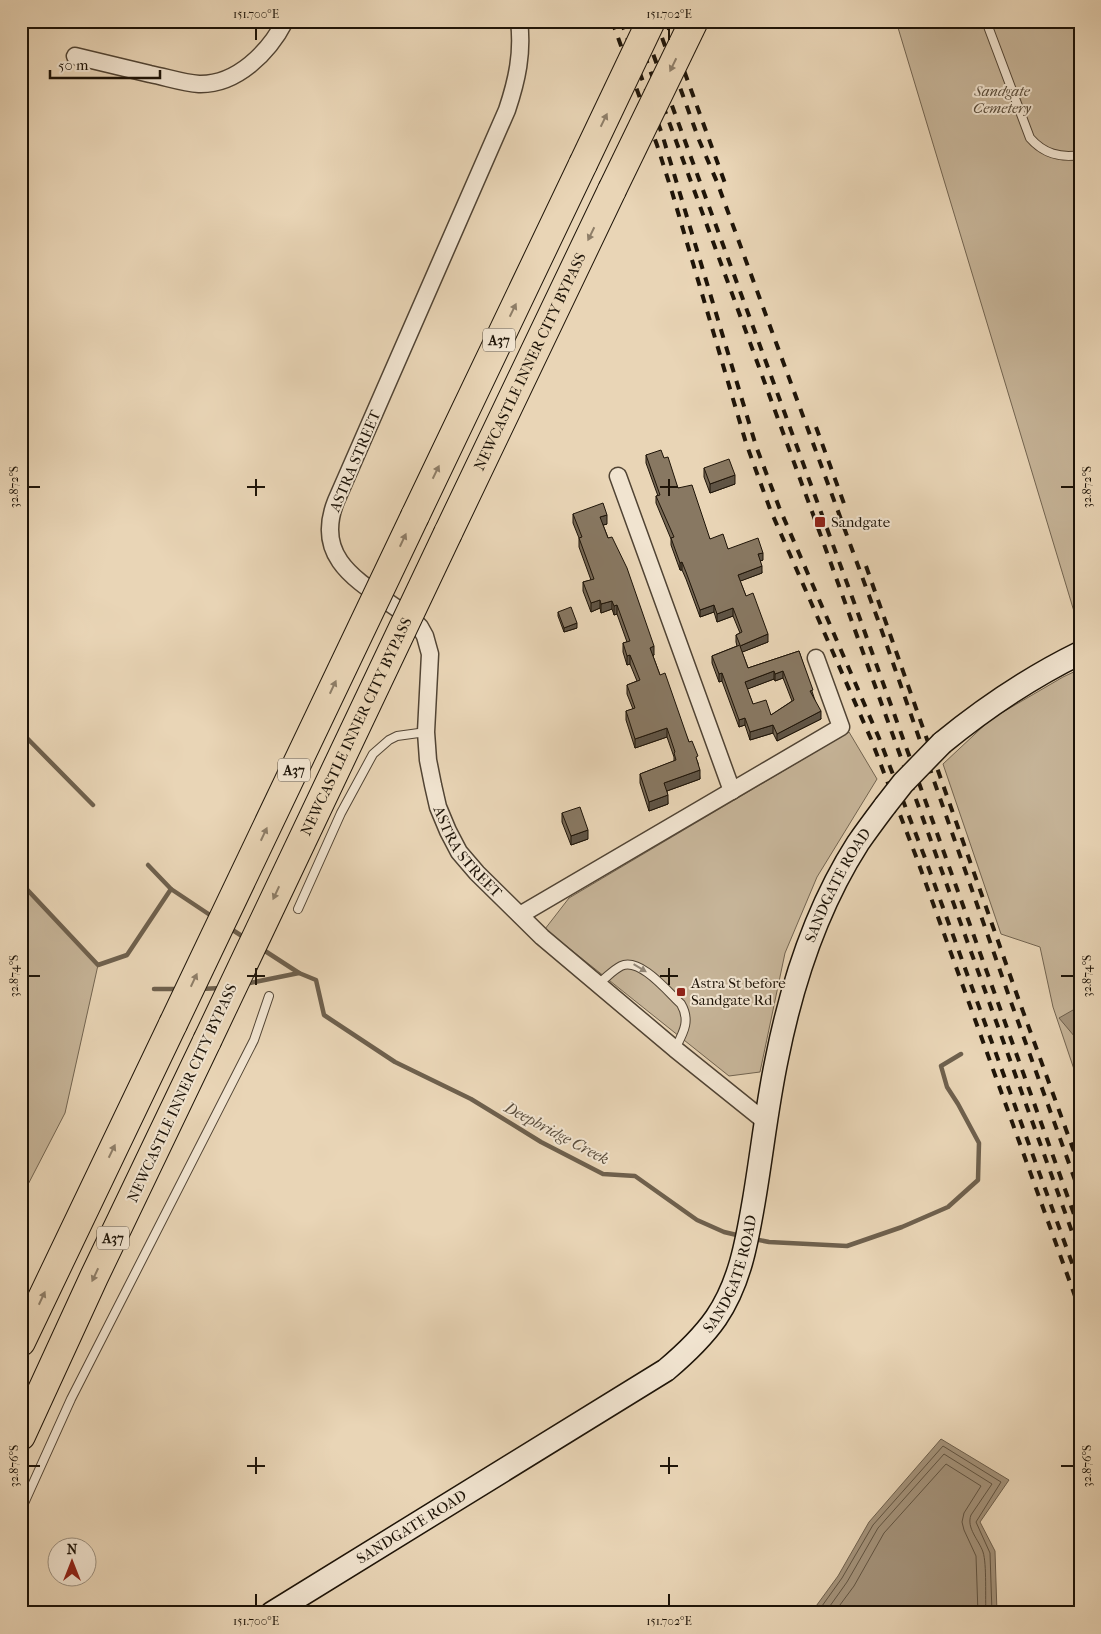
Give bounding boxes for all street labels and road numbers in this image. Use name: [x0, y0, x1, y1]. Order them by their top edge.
street label: NEWCASTLE INNER CITY BYPASS: [470, 249, 590, 473]
road number: A37: [483, 328, 515, 352]
street label: ASTRA STREET: [325, 407, 385, 515]
street label: NEWCASTLE INNER CITY BYPASS: [297, 614, 416, 839]
road number: A37: [278, 758, 310, 782]
street label: ASTRA STREET: [429, 803, 506, 902]
street label: SANDGATE ROAD: [801, 825, 875, 945]
street label: NEWCASTLE INNER CITY BYPASS: [123, 981, 241, 1205]
street label: SANDGATE ROAD: [699, 1213, 760, 1337]
road number: A37: [97, 1226, 129, 1250]
street label: SANDGATE ROAD: [353, 1486, 470, 1568]

